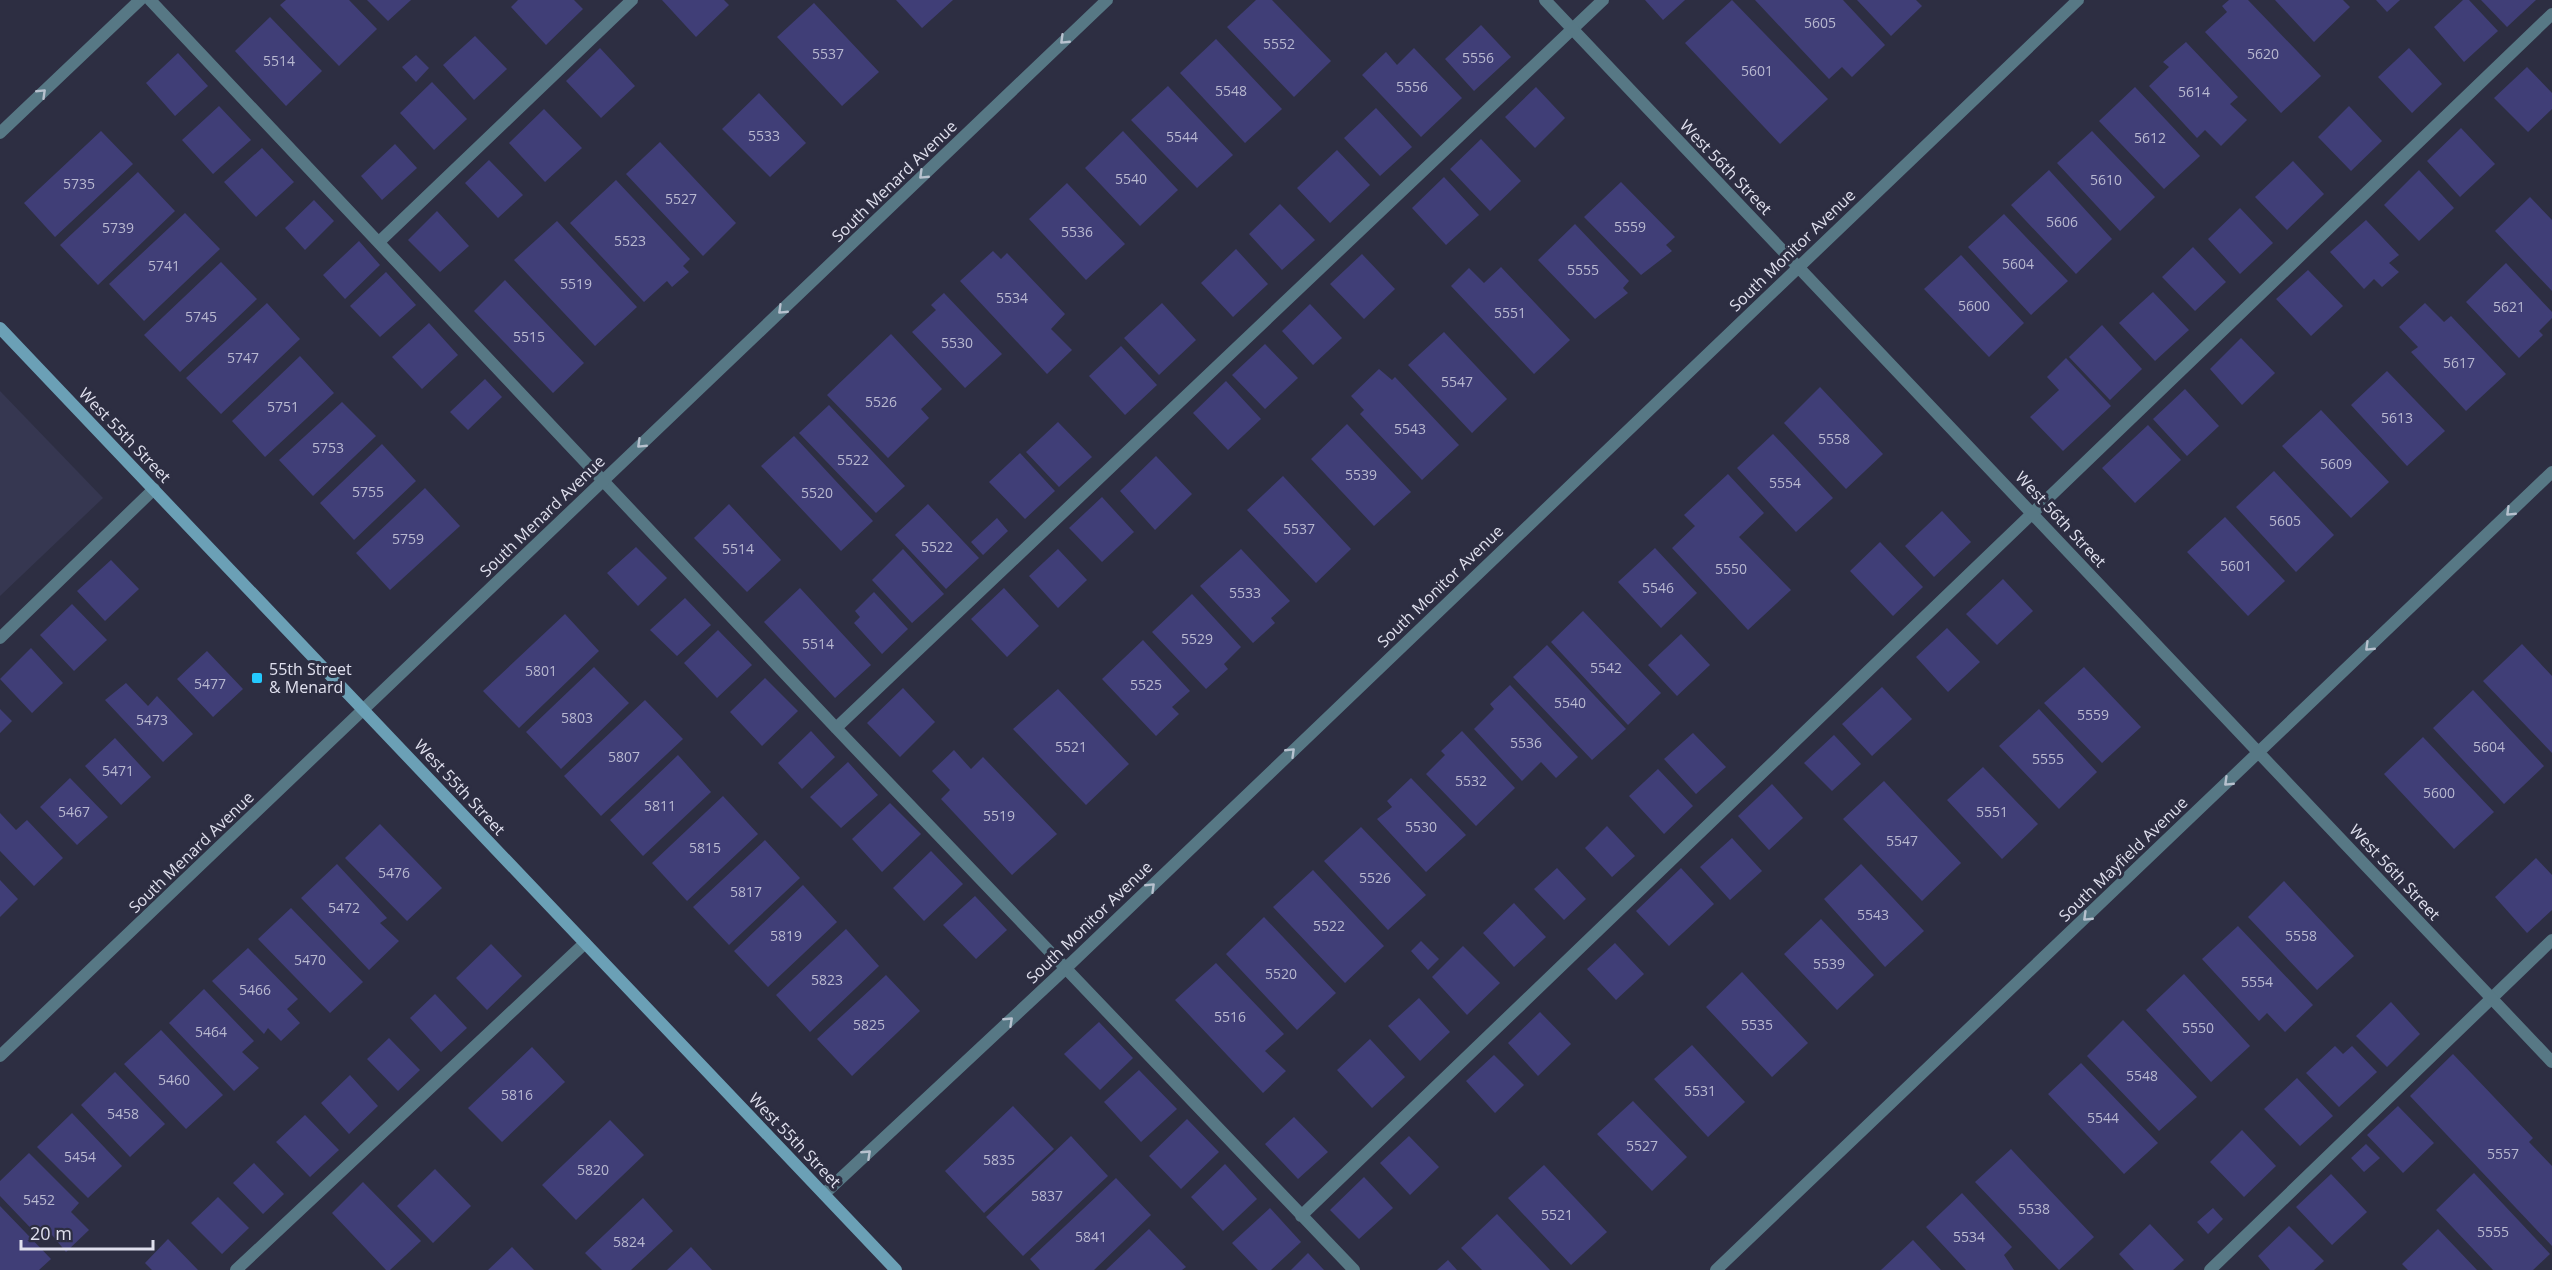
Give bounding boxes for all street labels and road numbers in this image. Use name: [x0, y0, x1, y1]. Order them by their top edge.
street label: South Menard Avenue: [827, 115, 961, 247]
street label: West 56th Street: [1675, 115, 1777, 219]
street label: South Monitor Avenue: [1724, 184, 1860, 316]
street label: West 55th Street: [74, 383, 176, 487]
street label: South Menard Avenue: [475, 450, 609, 582]
street label: West 56th Street: [2011, 466, 2111, 572]
street label: South Monitor Avenue: [1372, 520, 1508, 652]
street label: West 55th Street: [410, 734, 510, 840]
street label: South Menard Avenue: [124, 786, 258, 918]
street label: South Mayfield Avenue: [2054, 792, 2192, 926]
street label: West 56th Street: [2345, 819, 2445, 925]
street label: South Monitor Avenue: [1021, 856, 1157, 988]
street label: West 55th Street: [744, 1088, 846, 1192]

